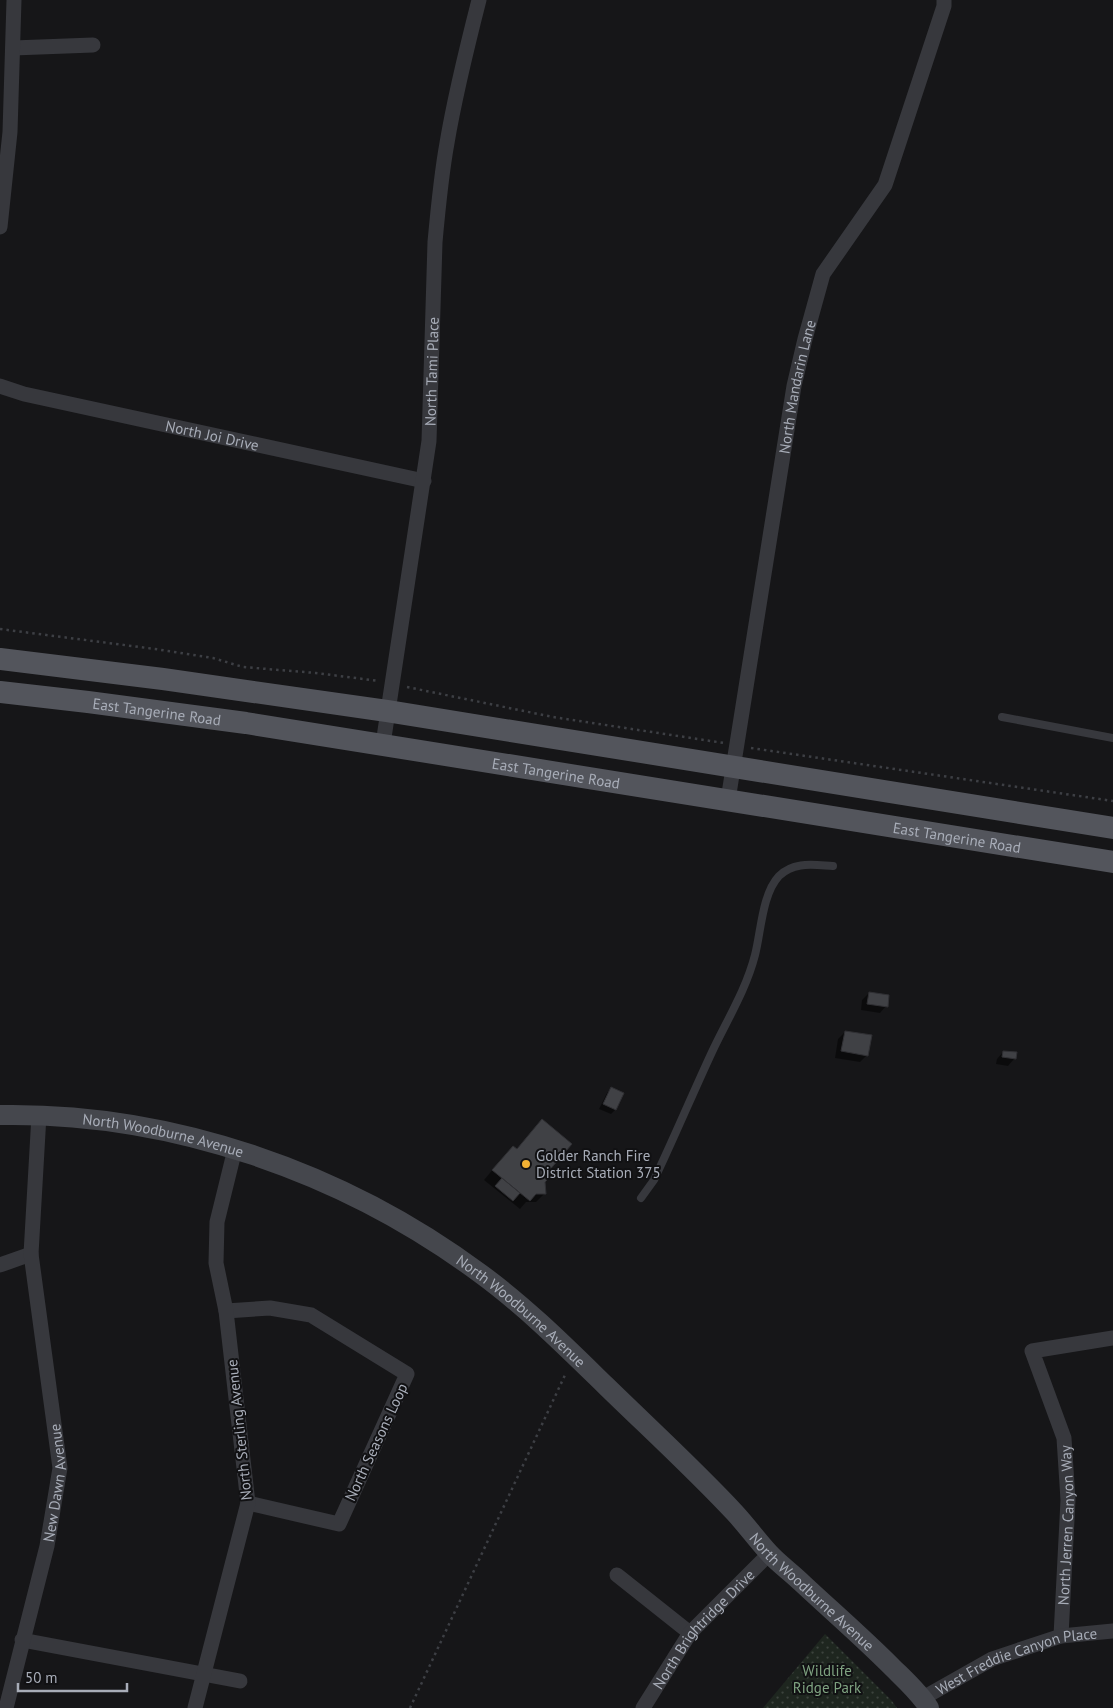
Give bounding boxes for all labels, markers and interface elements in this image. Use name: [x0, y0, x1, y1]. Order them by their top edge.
street label: North Tami Place: [420, 317, 442, 426]
street label: North Mandarin Lane: [774, 318, 819, 455]
street label: North Joi Drive: [164, 416, 261, 454]
street label: East Tangerine Road: [91, 693, 222, 729]
street label: East Tangerine Road: [491, 753, 621, 792]
street label: East Tangerine Road: [892, 817, 1022, 857]
street label: North Woodburne Avenue: [82, 1109, 246, 1161]
place label: Golder Ranch Fire District Station 375: [536, 1146, 661, 1182]
marker: Golder Ranch Fire District Station 375: [520, 1158, 532, 1170]
street label: North Woodburne Avenue: [453, 1250, 590, 1371]
street label: North Sterling Avenue: [222, 1359, 256, 1501]
street label: North Seasons Loop: [340, 1380, 412, 1504]
street label: New Dawn Avenue: [38, 1423, 70, 1543]
street label: North Jerren Canyon Way: [1053, 1445, 1078, 1606]
street label: North Woodburne Avenue: [746, 1528, 879, 1655]
street label: North Brightridge Drive: [648, 1565, 758, 1692]
street label: West Freddie Canyon Place: [932, 1623, 1098, 1699]
scale bar: [18, 1660, 126, 1692]
park label: Wildlife Ridge Park: [793, 1661, 862, 1697]
text: 50 m: [25, 1668, 58, 1687]

